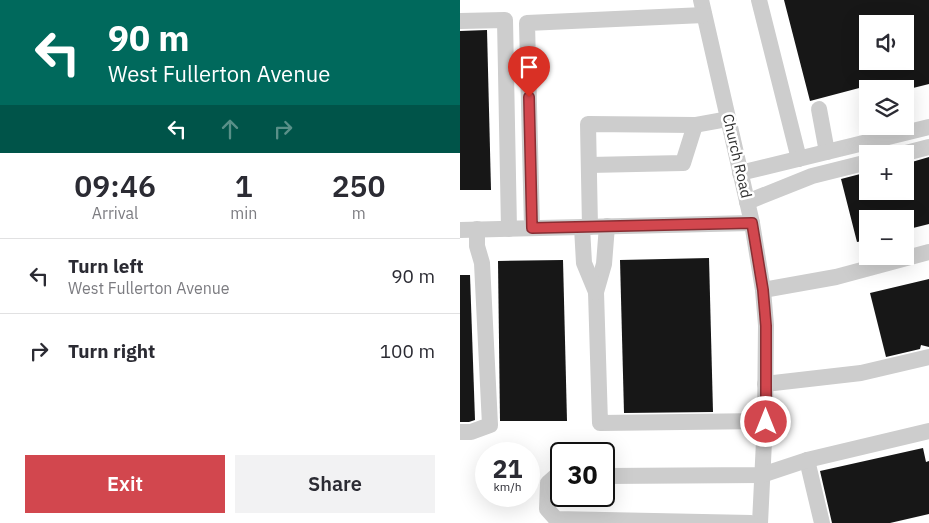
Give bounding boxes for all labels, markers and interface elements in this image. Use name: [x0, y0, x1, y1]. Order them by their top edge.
text: 90 m: [108, 15, 190, 61]
map controls: [859, 15, 914, 265]
button: sound: [859, 15, 914, 70]
icon: left: [25, 20, 90, 85]
pin: [508, 46, 550, 97]
icon: arrive: [515, 53, 543, 81]
text: West Fullerton Avenue: [108, 59, 330, 88]
button: layers: [859, 80, 914, 135]
street label: Church Road: [719, 112, 756, 200]
icon: left: [163, 115, 191, 143]
icon: ahead: [216, 115, 244, 143]
icon: right: [269, 115, 297, 143]
button: +: [859, 145, 914, 200]
text: 09:46: [74, 166, 156, 205]
text: 1: [235, 166, 253, 205]
text: 250: [332, 166, 386, 205]
text: Arrival: [92, 203, 138, 223]
text: min: [230, 203, 257, 223]
text: m: [352, 203, 366, 223]
button: −: [859, 210, 914, 265]
text: Turn left: [68, 254, 144, 278]
icon: left: [25, 262, 53, 290]
text: 90 m: [391, 264, 435, 288]
text: West Fullerton Avenue: [68, 278, 230, 298]
icon: right: [25, 337, 53, 365]
text: Turn right: [68, 339, 155, 363]
text: 100 m: [380, 339, 435, 363]
position arrow: [739, 395, 791, 447]
speed limit sign: 30: [550, 442, 615, 507]
text: 21: [492, 452, 523, 485]
button: Exit: [25, 455, 225, 513]
button: Share: [235, 455, 435, 513]
text: km/h: [493, 479, 522, 494]

